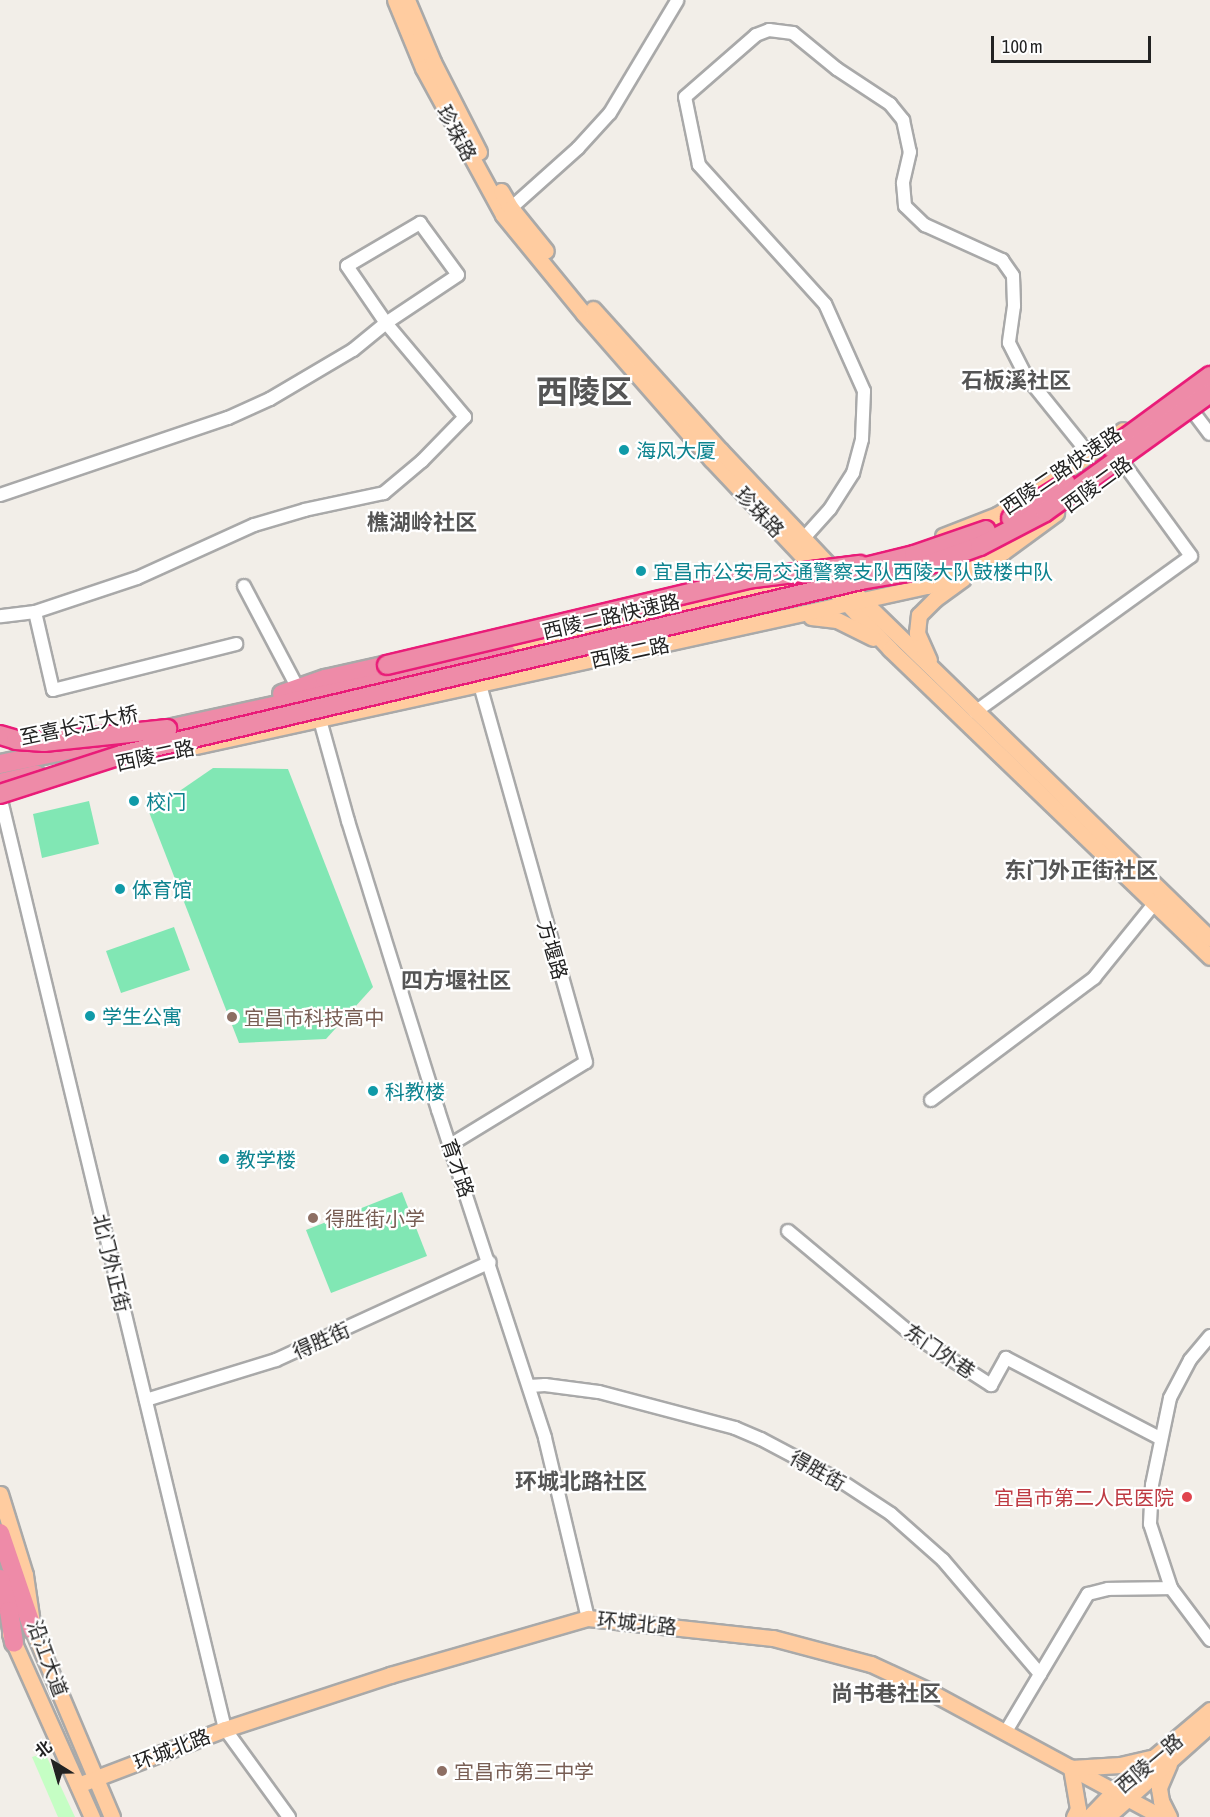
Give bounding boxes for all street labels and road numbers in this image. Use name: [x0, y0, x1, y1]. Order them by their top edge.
street label: 珍珠路: [432, 101, 482, 165]
street label: 西陵二路快速路: [996, 421, 1126, 519]
street label: 西陵二路: [1058, 451, 1136, 517]
street label: 珍珠路: [731, 482, 789, 542]
street label: 西陵二路快速路: [540, 589, 682, 643]
street label: 西陵二路: [588, 632, 672, 672]
street label: 至喜长江大桥: [18, 701, 140, 749]
street label: 西陵二路: [113, 735, 197, 775]
street label: 方堰路: [533, 918, 573, 982]
street label: 育才路: [437, 1136, 479, 1200]
street label: 北门外正街: [88, 1212, 136, 1314]
street label: 得胜街: [289, 1317, 353, 1363]
street label: 东门外巷: [900, 1319, 980, 1383]
street label: 得胜街: [786, 1445, 850, 1495]
street label: 环城北路: [596, 1607, 678, 1639]
street label: 沿江大道: [23, 1616, 73, 1700]
street label: 环城北路: [130, 1723, 214, 1775]
street label: 西陵一路: [1111, 1728, 1187, 1798]

